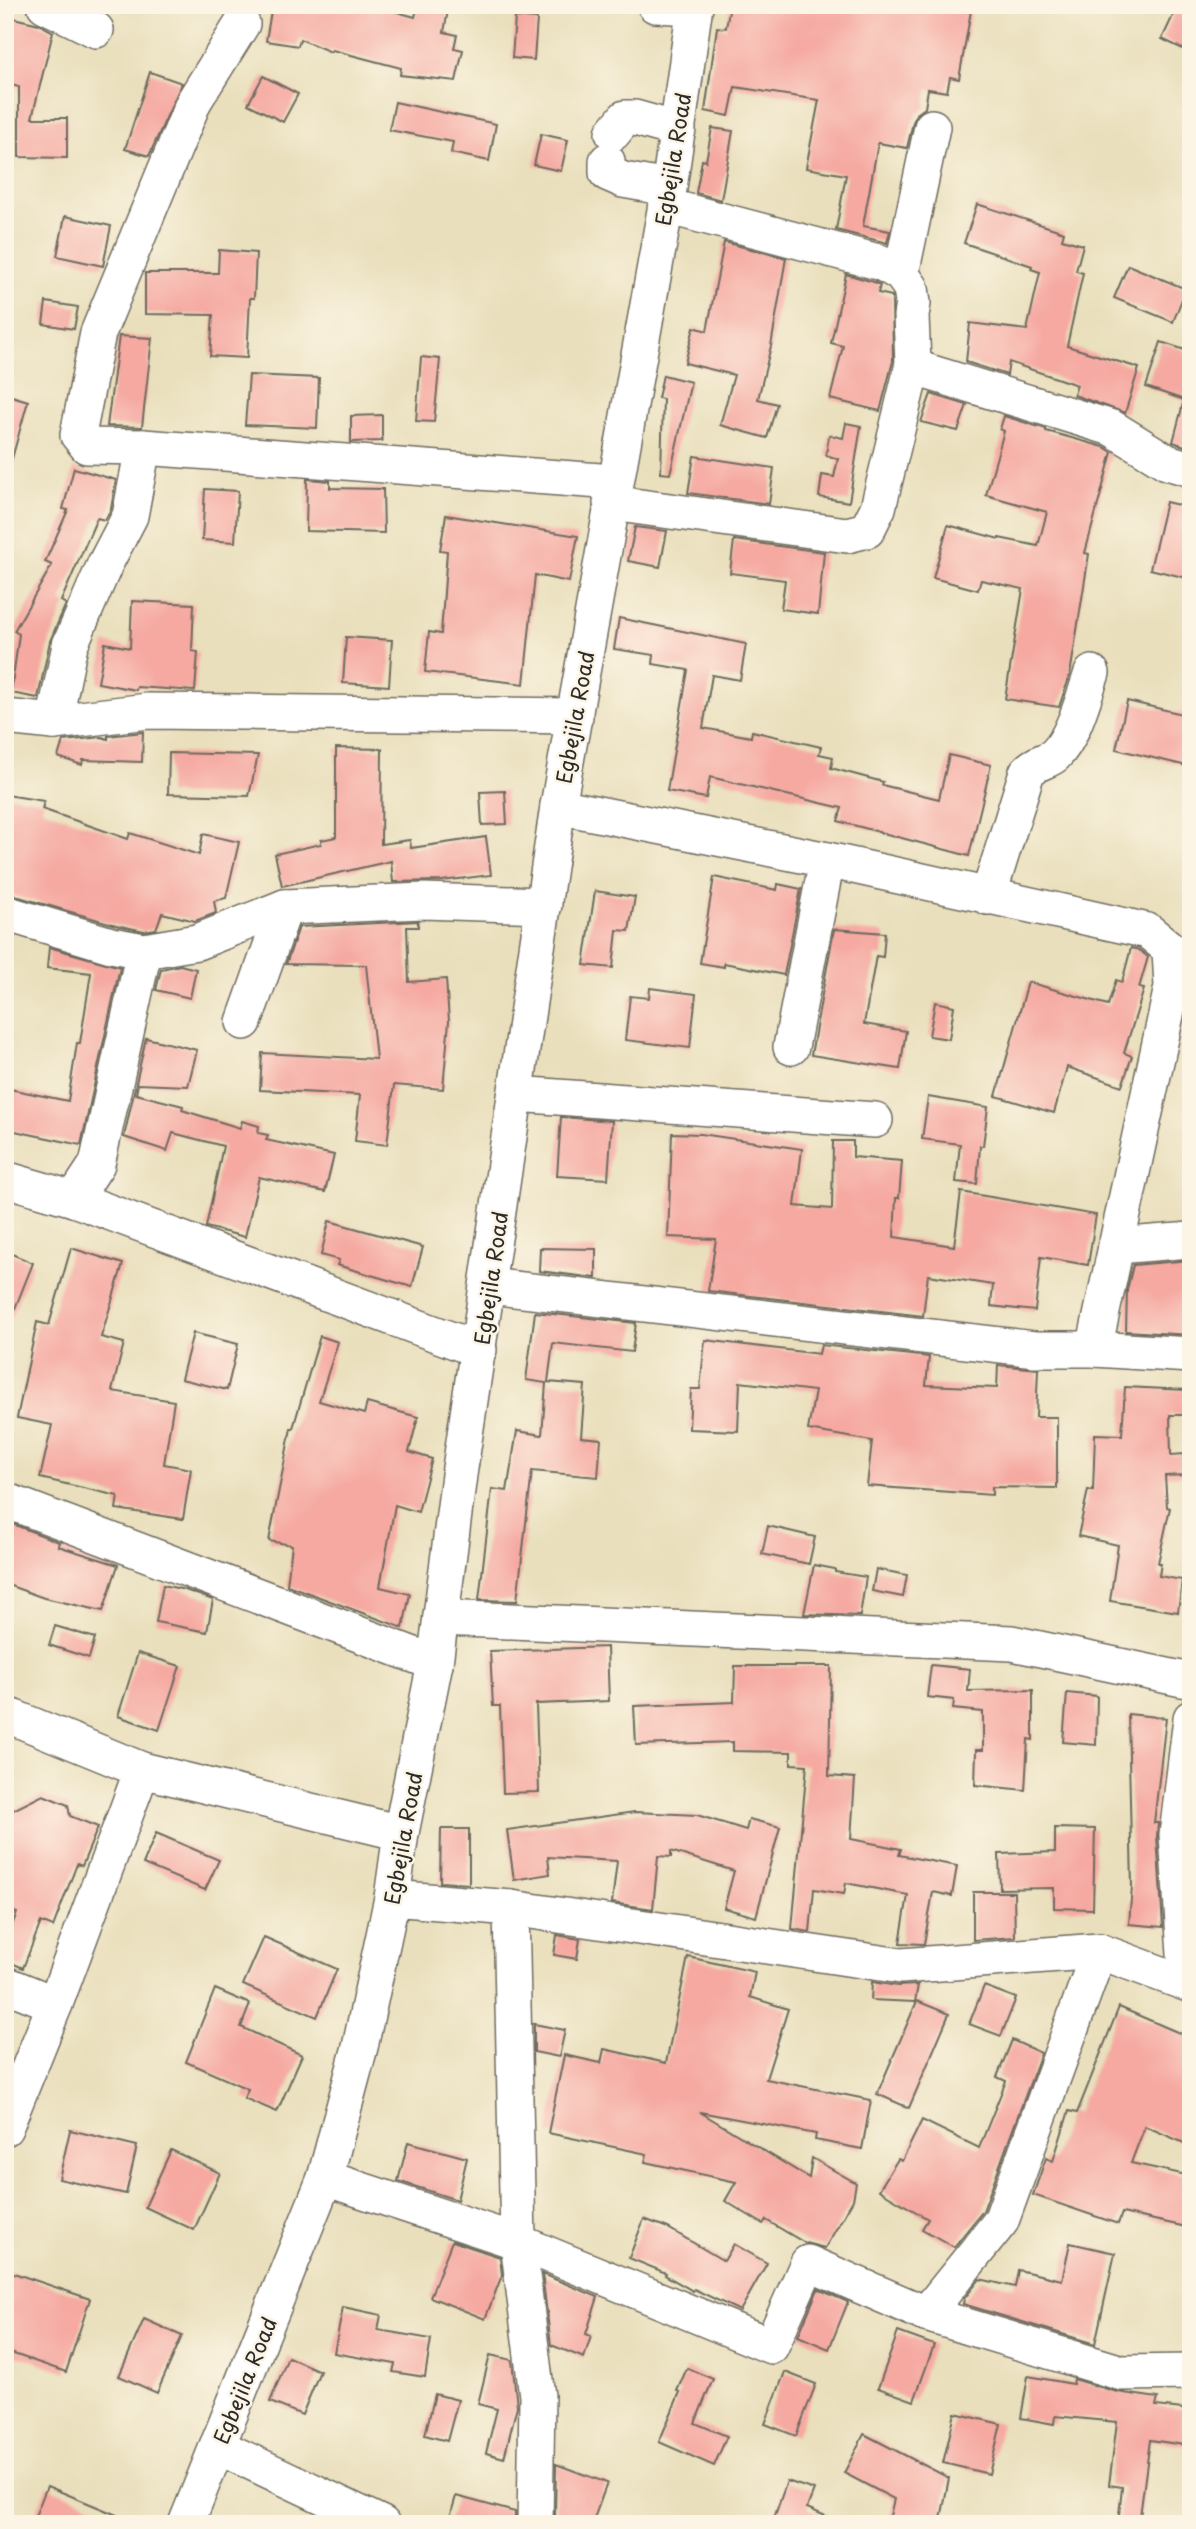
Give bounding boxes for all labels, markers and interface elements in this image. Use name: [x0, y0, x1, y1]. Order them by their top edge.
street label: Egbejila Road: [646, 90, 698, 228]
street label: Egbejila Road: [547, 648, 601, 786]
street label: Egbejila Road: [465, 1209, 515, 1347]
street label: Egbejila Road: [375, 1769, 429, 1907]
street label: Egbejila Road: [204, 2312, 284, 2448]

